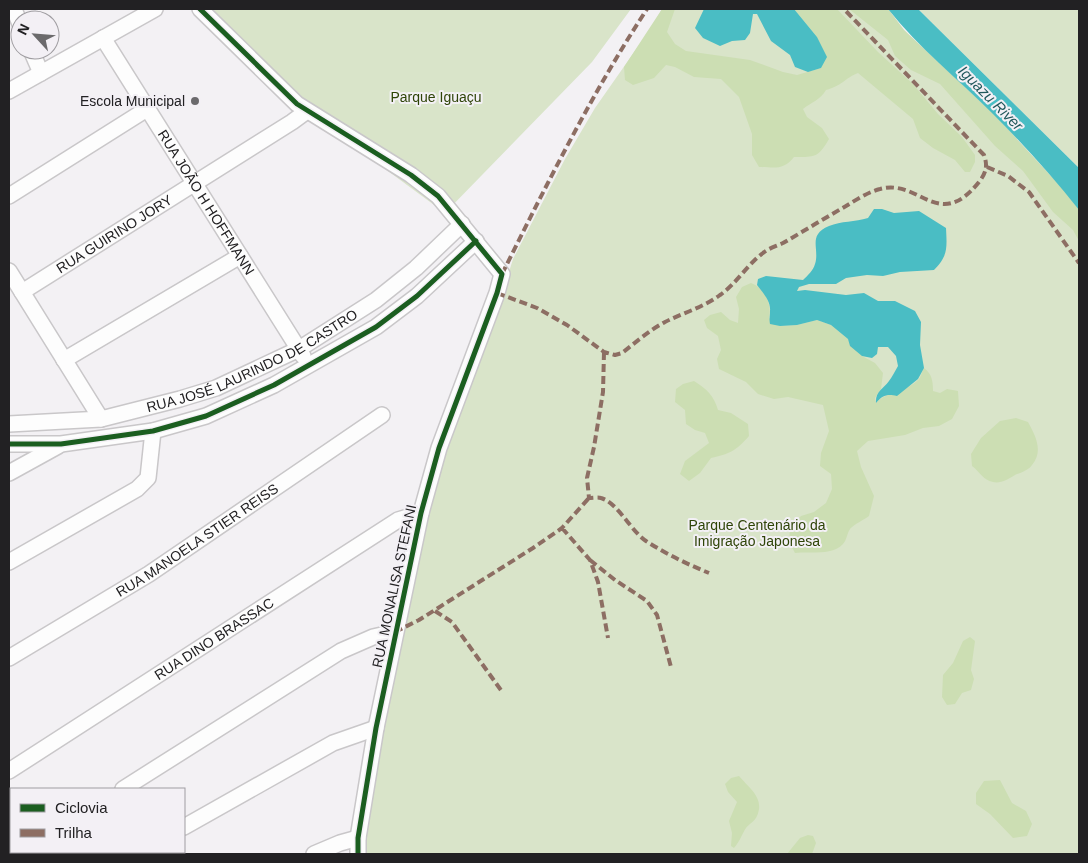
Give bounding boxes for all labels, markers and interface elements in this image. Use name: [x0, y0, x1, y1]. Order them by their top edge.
north arrow: [10, 10, 60, 60]
text: N: [14, 21, 33, 37]
water label: Iguazu River: [955, 62, 1027, 134]
park label: Parque Iguaçu: [390, 89, 482, 105]
place label: Escola Municipal: [80, 93, 185, 109]
marker: Escola Municipal: [189, 95, 201, 107]
street label: RUA JOÃO H HOFFMANN: [155, 127, 258, 278]
street label: RUA GUIRINO JORY: [53, 191, 176, 276]
street label: RUA JOSÉ LAURINDO DE CASTRO: [145, 306, 360, 415]
street label: RUA MANOELA STIER REISS: [113, 480, 281, 600]
street label: RUA MONALISA STEFANI: [369, 503, 419, 669]
park label: Parque Centenário da Imigração Japonesa: [689, 517, 826, 549]
street label: RUA DINO BRASSAC: [151, 594, 277, 683]
legend: [10, 788, 185, 853]
text: Ciclovia: [55, 799, 108, 816]
text: Trilha: [55, 824, 93, 841]

